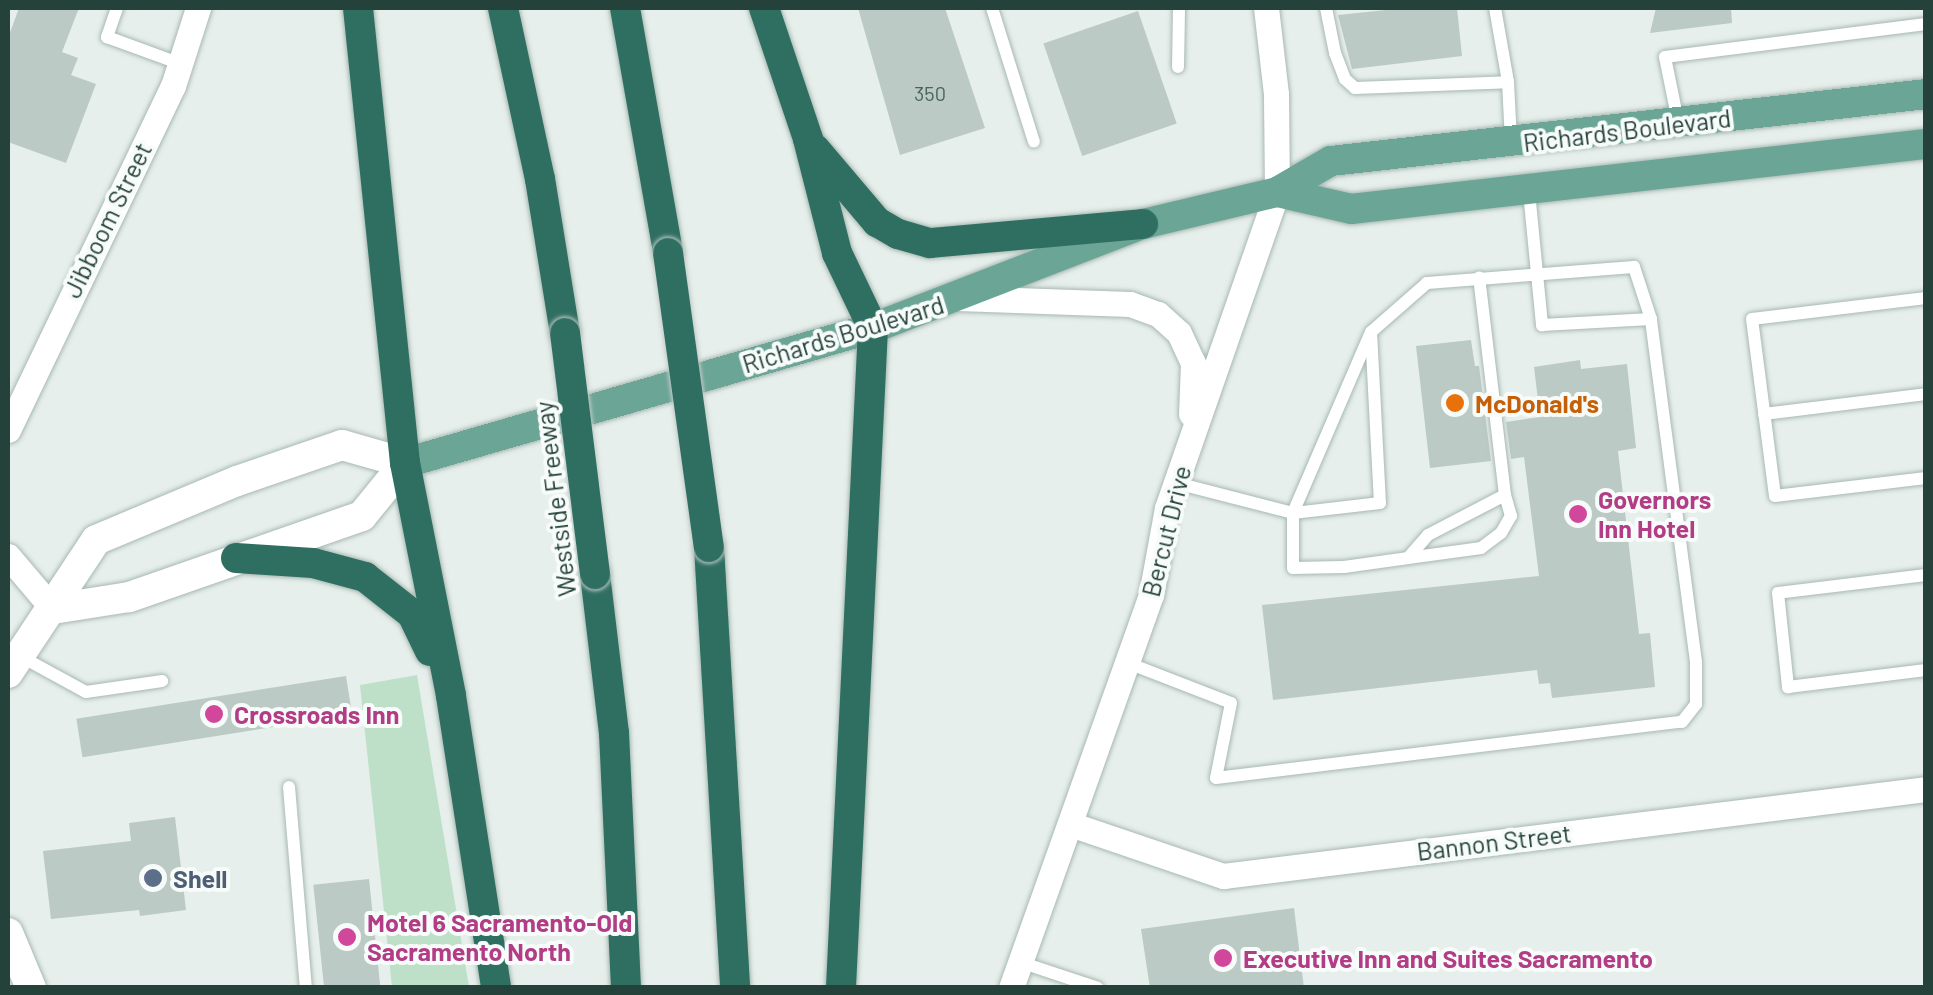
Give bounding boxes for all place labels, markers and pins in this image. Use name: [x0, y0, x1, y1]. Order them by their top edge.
place label: McDonald's: [1475, 388, 1599, 418]
marker: McDonald's: [1444, 392, 1466, 414]
place label: Governors Inn Hotel: [1598, 485, 1711, 544]
marker: Governors Inn Hotel: [1567, 503, 1589, 525]
place label: Crossroads Inn: [234, 699, 399, 729]
marker: Crossroads Inn: [203, 703, 225, 725]
place label: Shell: [173, 863, 227, 893]
marker: Shell: [142, 867, 164, 889]
place label: Motel 6 Sacramento-Old Sacramento North: [367, 908, 632, 967]
marker: Motel 6 Sacramento-Old Sacramento North: [336, 926, 358, 948]
place label: Executive Inn and Suites Sacramento: [1243, 943, 1653, 973]
marker: Executive Inn and Suites Sacramento: [1212, 947, 1234, 969]

